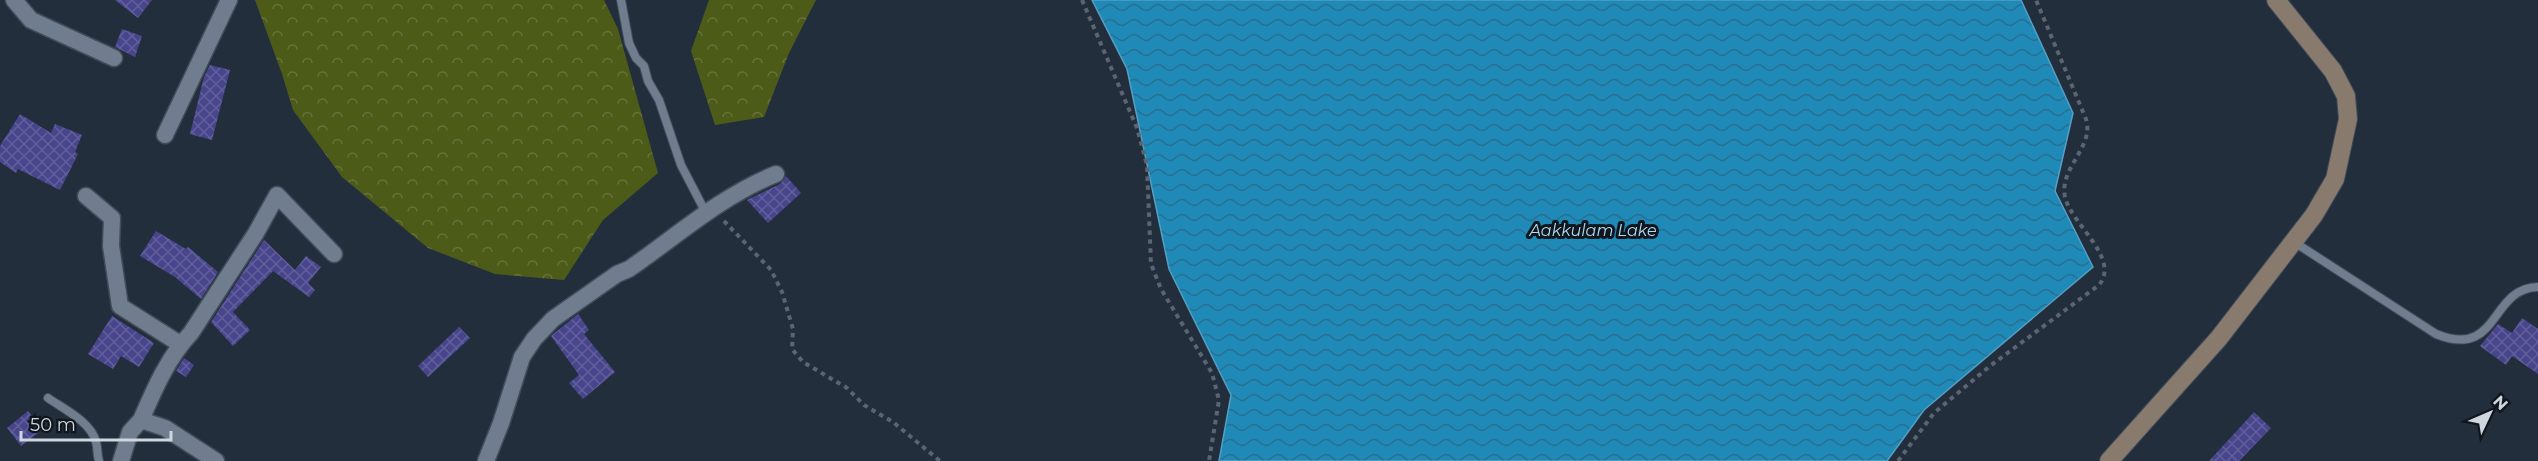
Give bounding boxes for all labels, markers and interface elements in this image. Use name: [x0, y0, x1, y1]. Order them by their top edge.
water label: Aakkulam Lake: [1528, 221, 1657, 240]
north arrow: [2460, 383, 2520, 443]
text: N: [2489, 392, 2512, 414]
scale bar: [21, 404, 171, 442]
text: 50 m: [30, 414, 76, 436]

